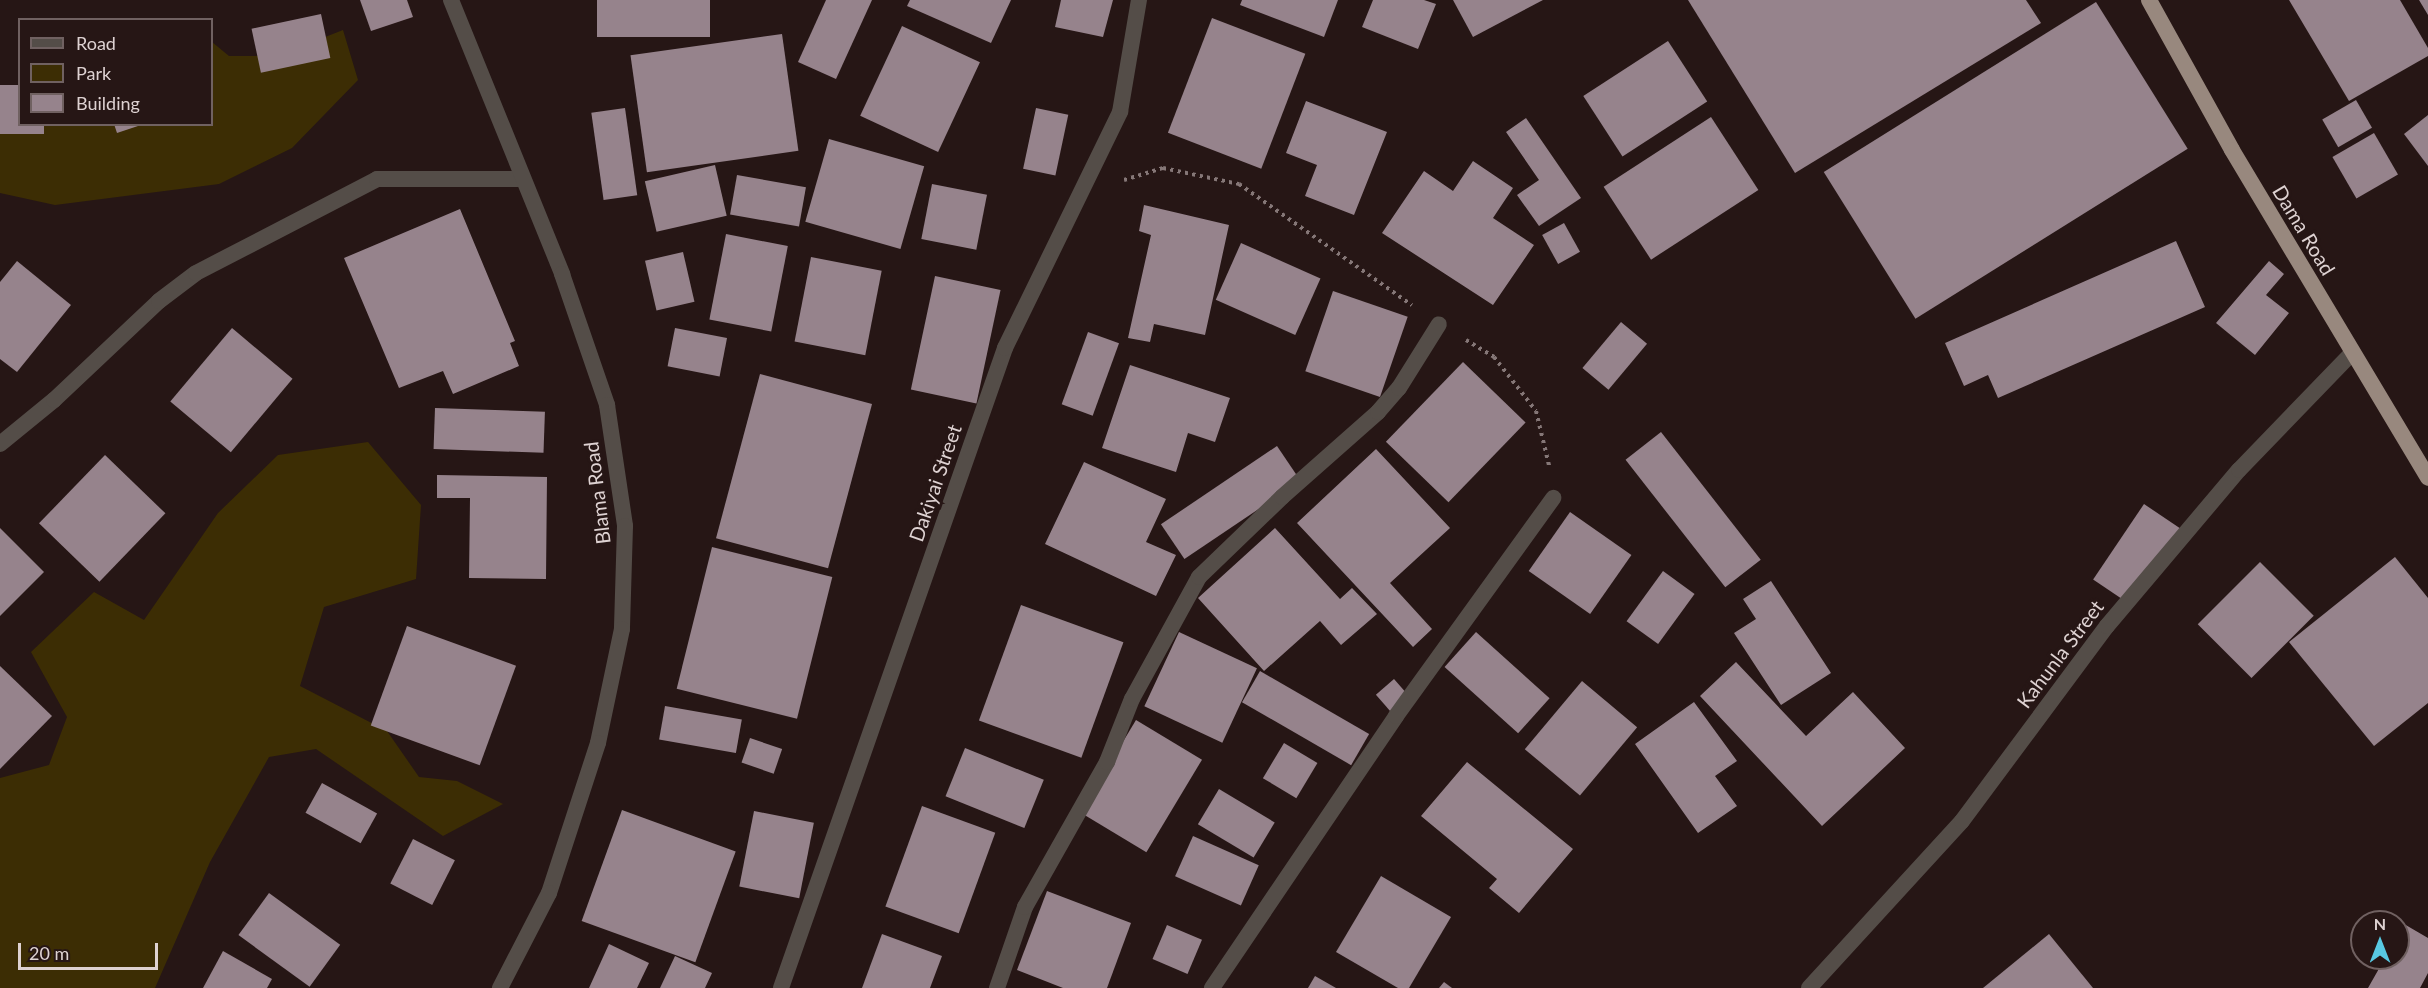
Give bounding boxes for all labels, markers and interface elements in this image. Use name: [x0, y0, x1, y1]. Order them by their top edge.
legend: [18, 18, 213, 126]
text: Road: [76, 32, 116, 54]
text: Park: [76, 62, 111, 84]
text: Building: [76, 92, 140, 114]
street label: Dama Road: [2268, 181, 2340, 279]
street label: Dakiyai Street: [904, 421, 966, 545]
street label: Blama Road: [579, 440, 615, 546]
street label: Kahunla Street: [2012, 595, 2108, 713]
north arrow: [2350, 910, 2410, 970]
text: N: [2374, 914, 2386, 933]
scale bar: [21, 931, 160, 969]
text: 20 m: [29, 942, 69, 964]

